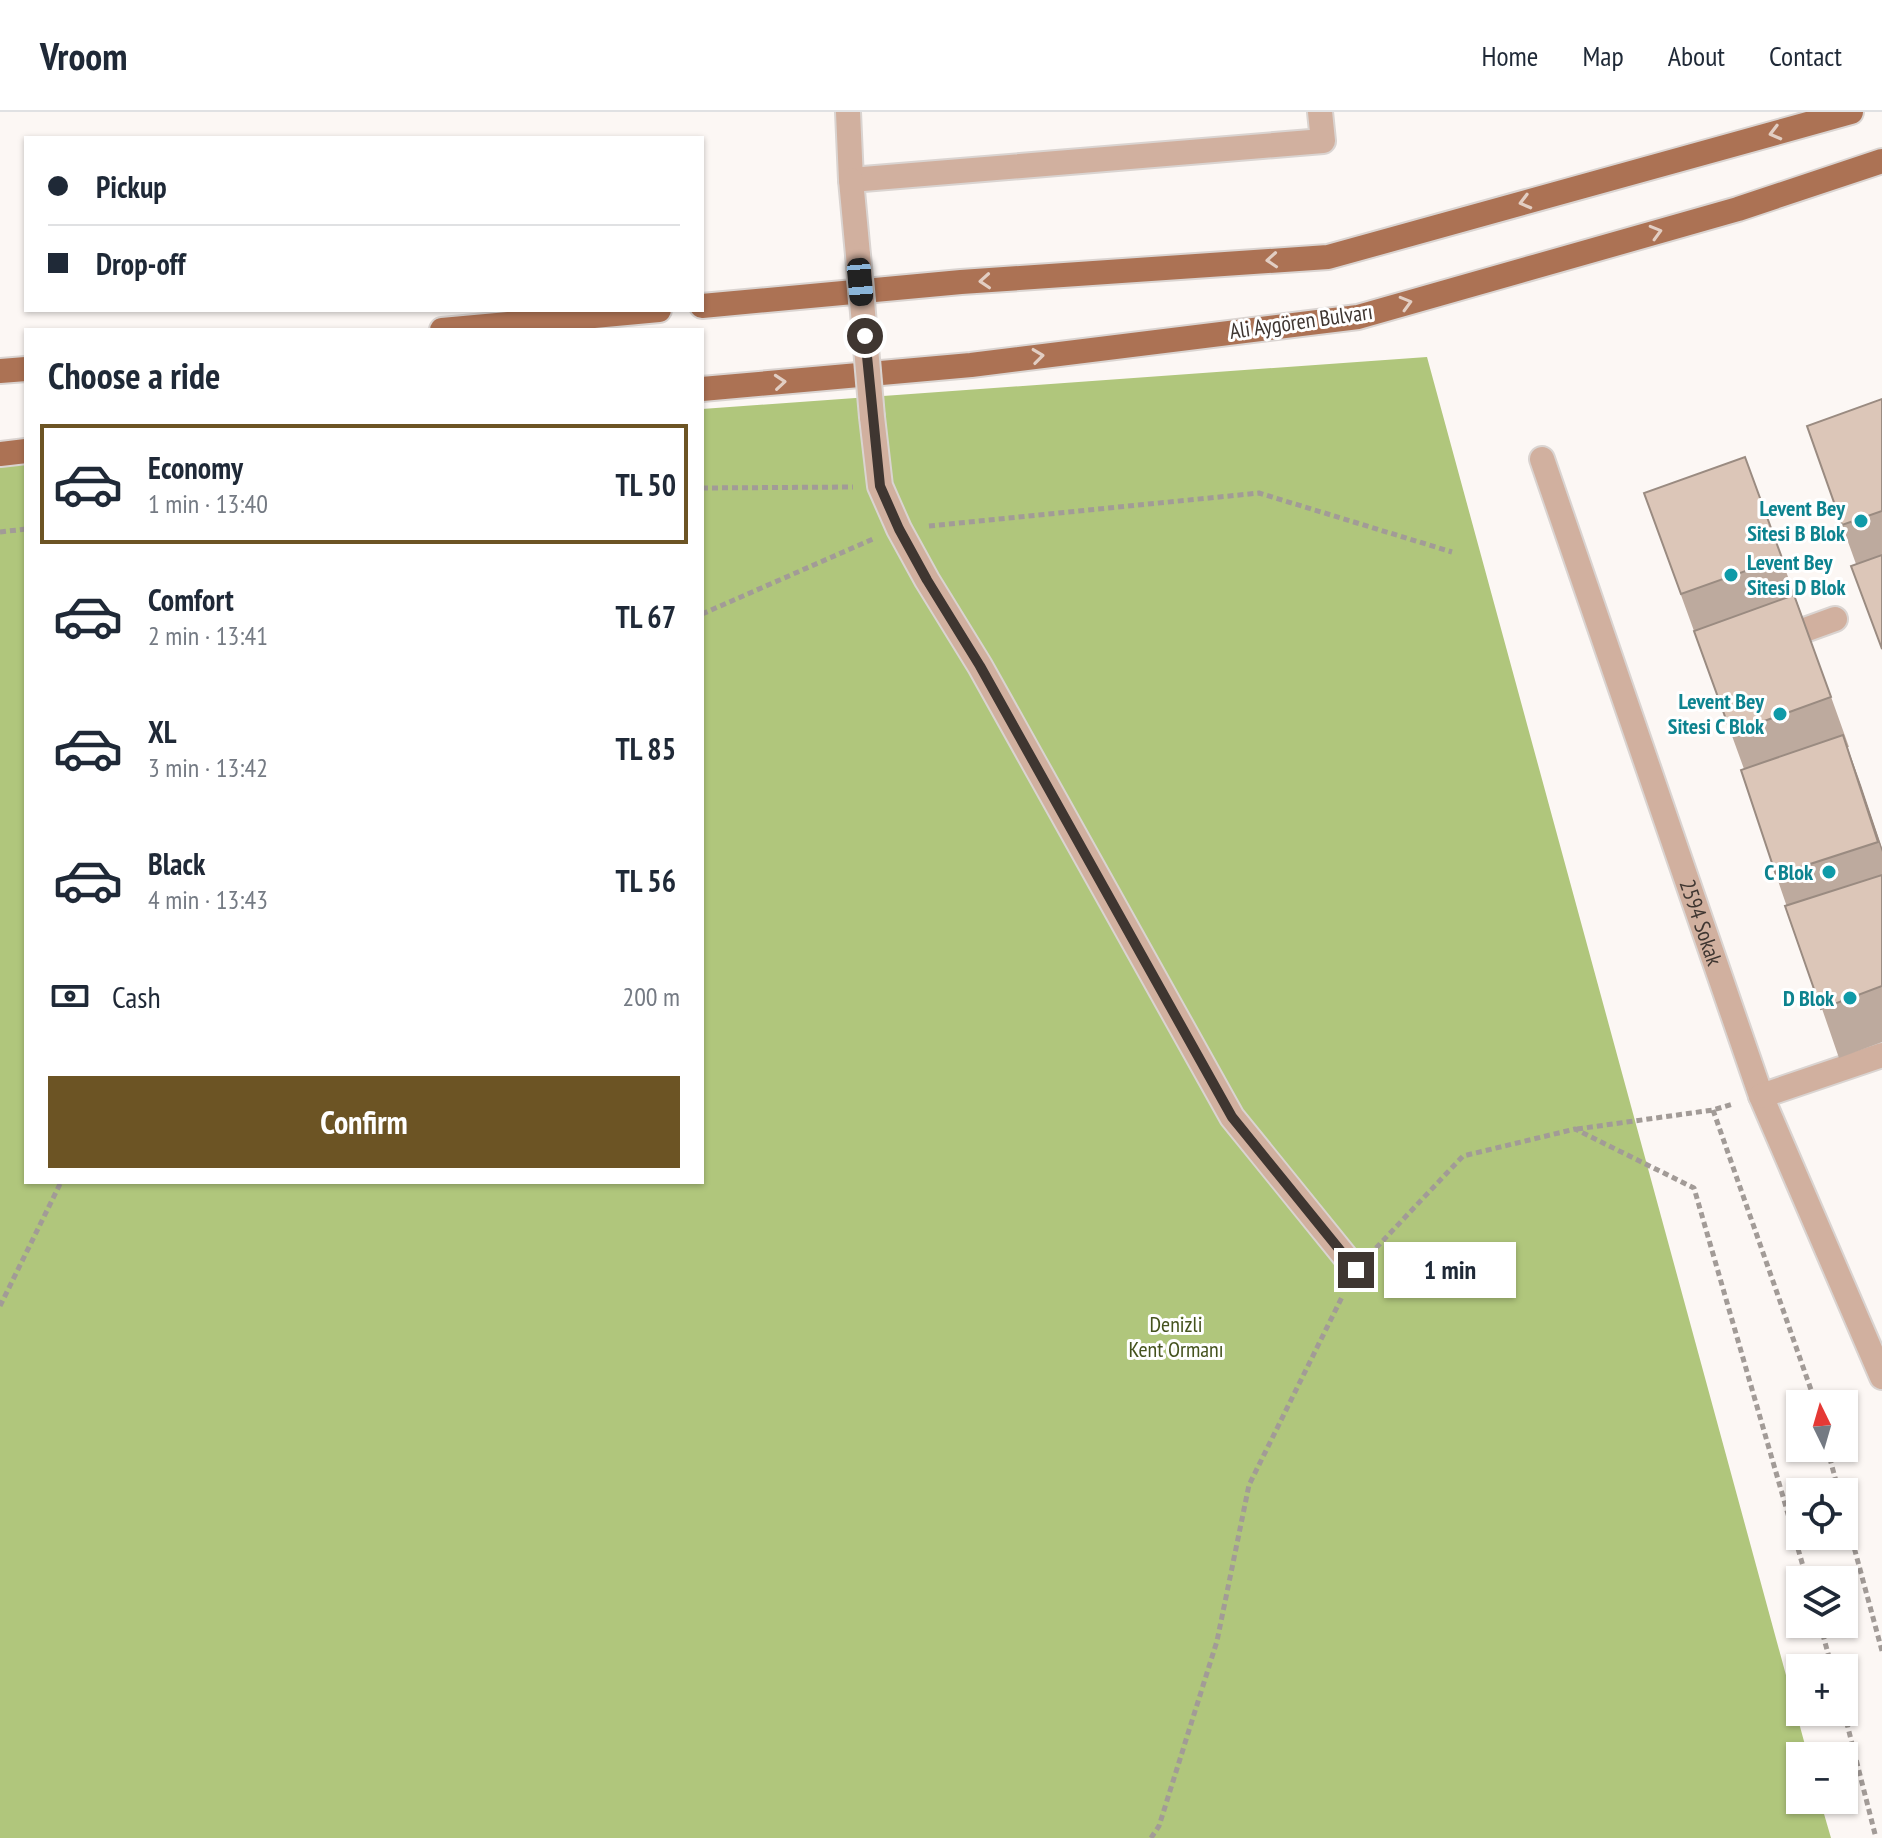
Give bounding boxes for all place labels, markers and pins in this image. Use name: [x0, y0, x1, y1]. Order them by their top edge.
place label: Levent Bey Sitesi B Blok: [1747, 494, 1846, 547]
marker: Levent Bey Sitesi B Blok: [1852, 512, 1870, 530]
place label: Levent Bey Sitesi D Blok: [1747, 548, 1847, 601]
marker: Levent Bey Sitesi D Blok: [1722, 566, 1740, 584]
place label: Levent Bey Sitesi C Blok: [1668, 687, 1765, 740]
marker: Levent Bey Sitesi C Blok: [1771, 705, 1789, 723]
place label: C Blok: [1764, 858, 1814, 886]
marker: C Blok: [1820, 863, 1838, 881]
place label: D Blok: [1783, 984, 1835, 1012]
marker: D Blok: [1841, 989, 1859, 1007]

